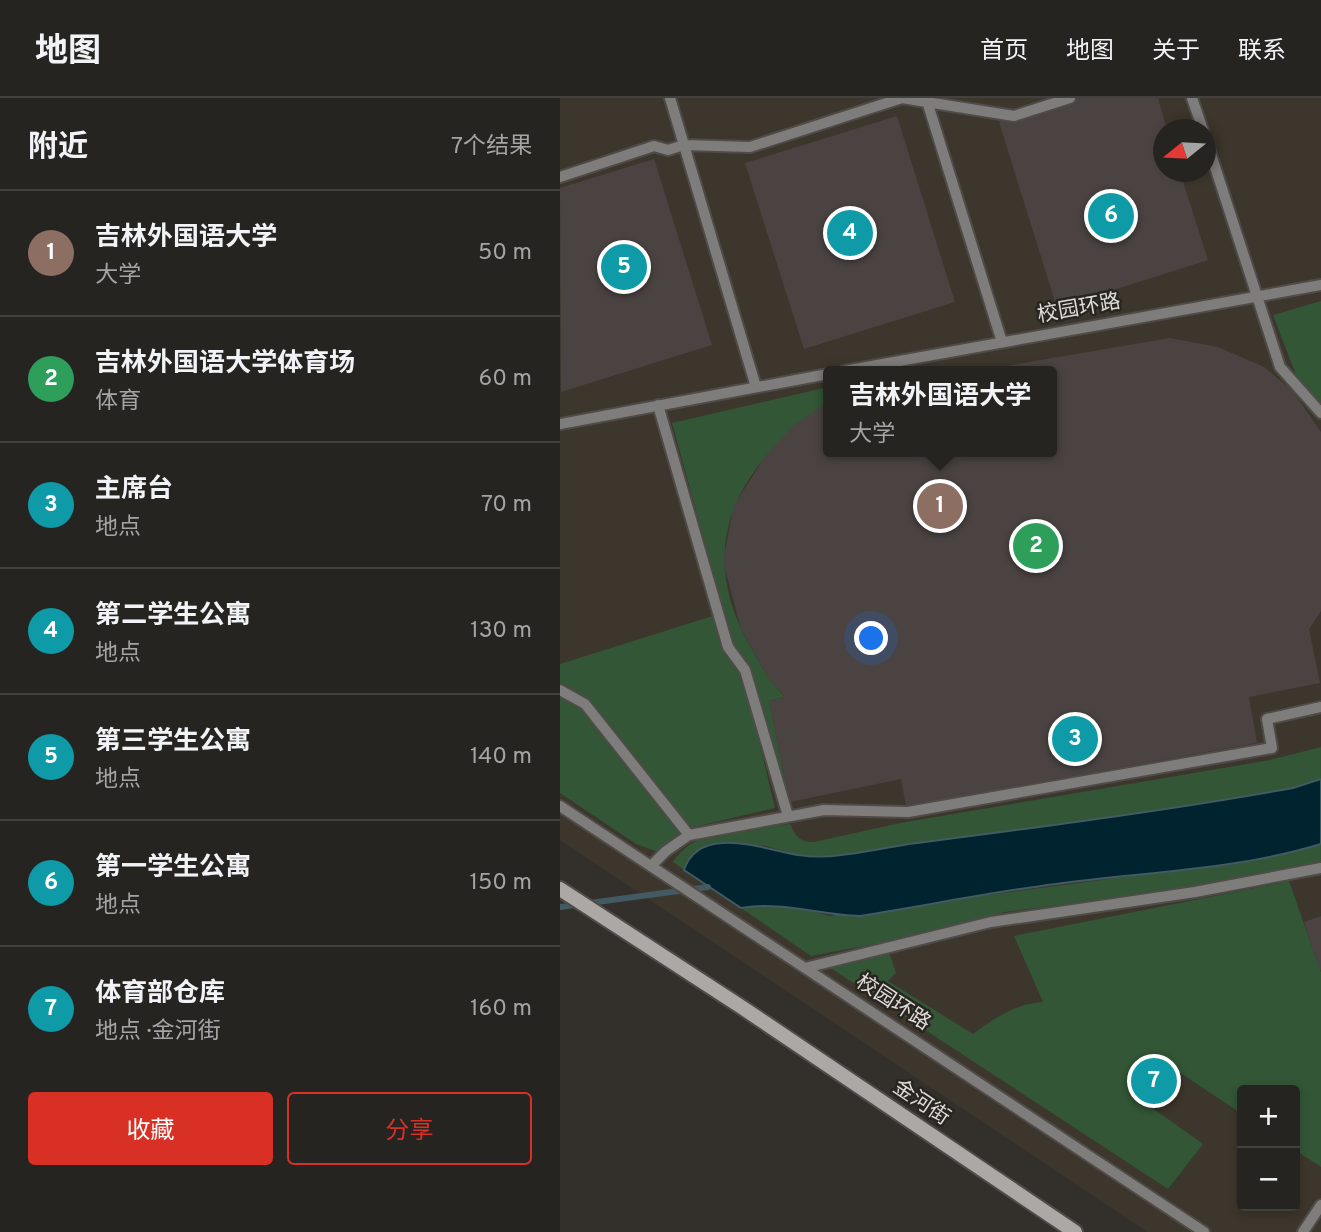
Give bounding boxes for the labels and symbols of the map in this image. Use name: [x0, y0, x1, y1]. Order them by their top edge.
north arrow: [1153, 119, 1216, 182]
pin: 6: [1088, 190, 1134, 242]
pin: 4: [827, 207, 873, 259]
pin: 5: [601, 241, 647, 293]
street label: 校园环路: [1035, 288, 1123, 330]
pin: 1: [917, 480, 963, 532]
pin: 2: [1013, 520, 1059, 572]
your location: [854, 621, 888, 655]
pin: 3: [1052, 713, 1098, 765]
street label: 校园环路: [850, 969, 936, 1037]
pin: 7: [1131, 1055, 1177, 1107]
street label: 金河街: [887, 1074, 955, 1132]

